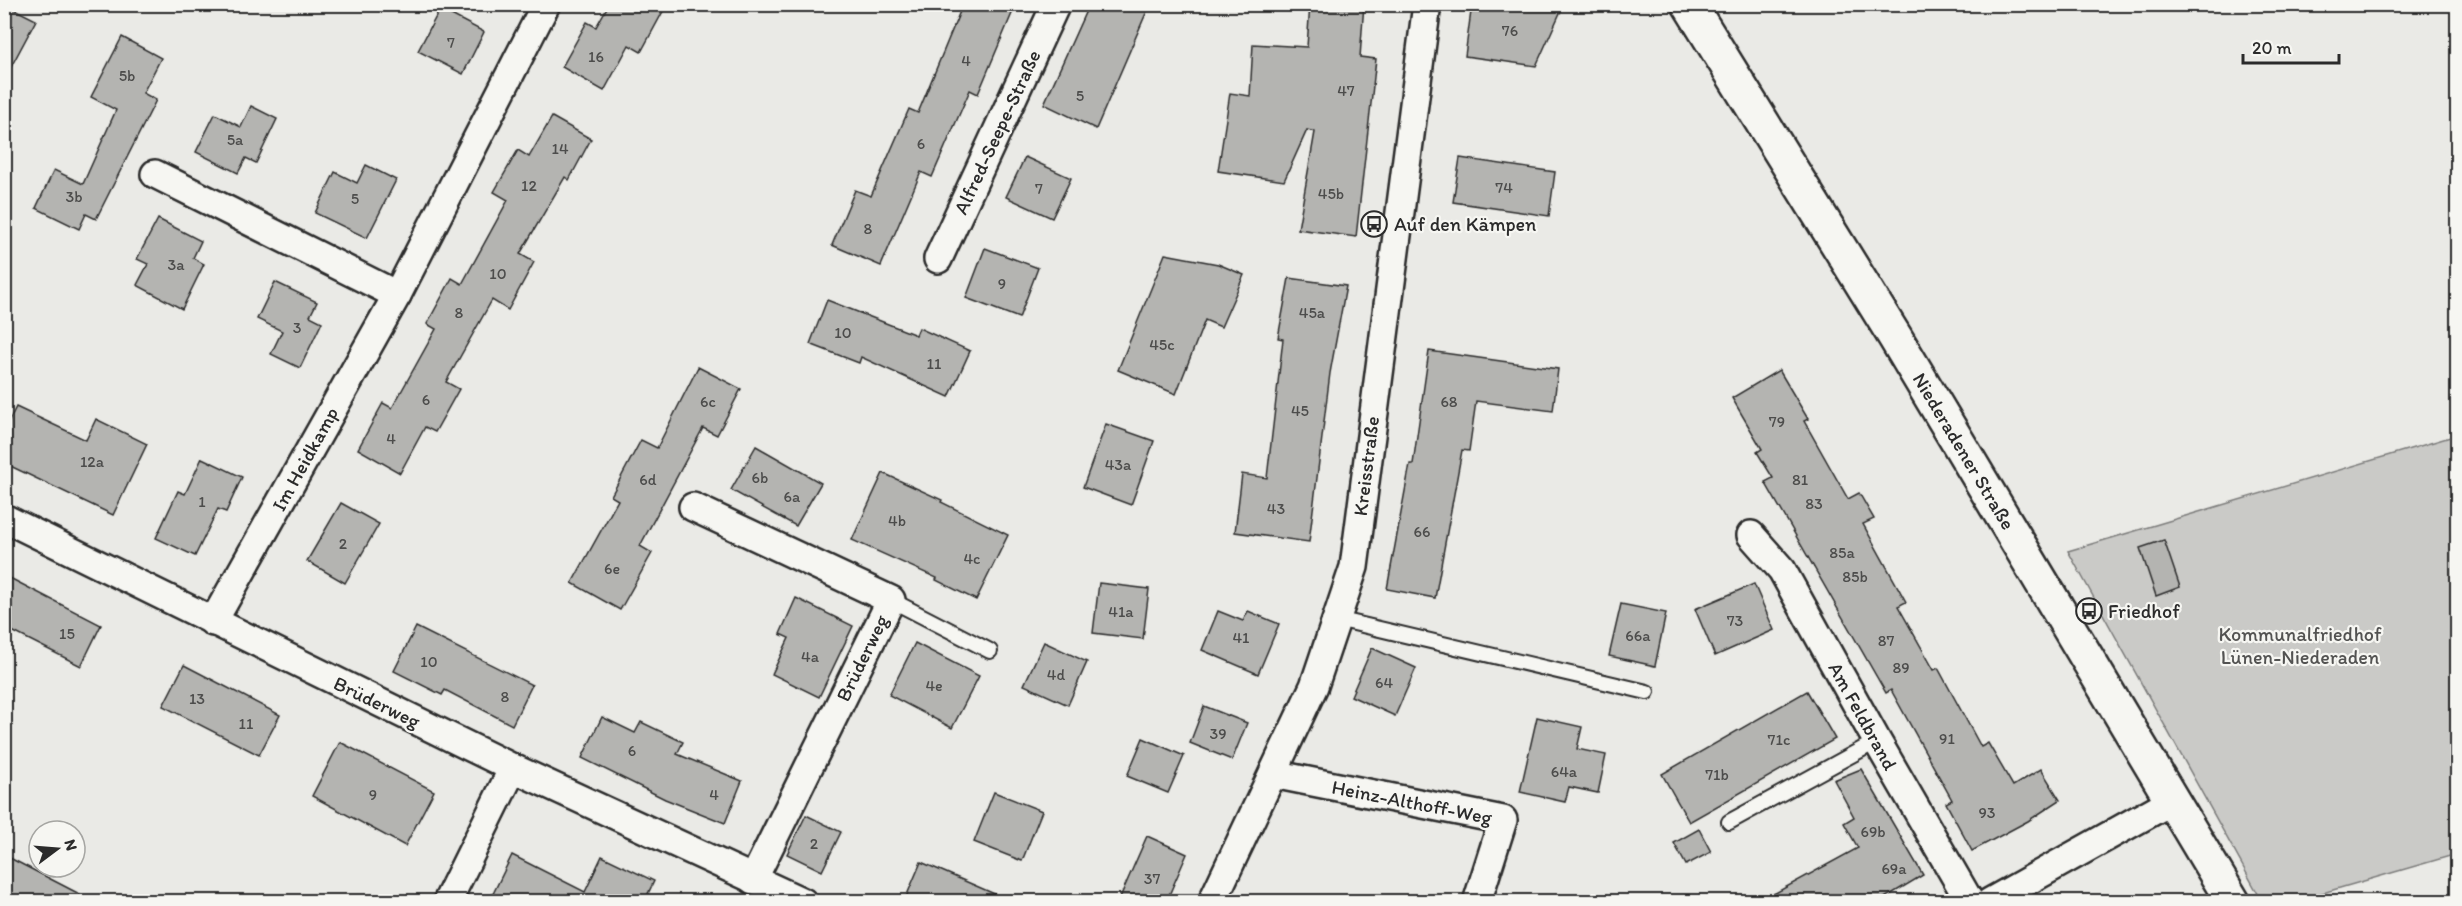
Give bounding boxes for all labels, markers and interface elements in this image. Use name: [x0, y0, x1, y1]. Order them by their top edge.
house number: 76: [1502, 21, 1518, 40]
scale bar: [2243, 27, 2339, 65]
house number: 7: [447, 33, 455, 52]
text: 20 m: [2252, 37, 2292, 59]
street label: Alfred-Seepe-Straße: [948, 46, 1046, 218]
house number: 16: [588, 47, 604, 66]
house number: 4: [961, 51, 971, 70]
house number: 5b: [119, 66, 135, 85]
house number: 47: [1337, 81, 1355, 100]
house number: 5: [1076, 86, 1084, 105]
house number: 5a: [227, 130, 244, 149]
house number: 6: [917, 134, 925, 153]
house number: 14: [551, 139, 569, 158]
house number: 12: [521, 176, 538, 195]
house number: 74: [1495, 178, 1513, 197]
house number: 7: [1035, 179, 1043, 198]
house number: 45b: [1318, 184, 1344, 203]
house number: 3b: [65, 187, 83, 206]
house number: 5: [351, 189, 359, 208]
bus stop icon: Auf den Kämpen: [1359, 209, 1389, 239]
place label: Auf den Kämpen: [1394, 212, 1536, 236]
house number: 8: [864, 219, 873, 238]
house number: 3a: [167, 255, 185, 274]
house number: 10: [489, 264, 507, 283]
house number: 9: [998, 274, 1006, 293]
house number: 8: [455, 303, 464, 322]
house number: 45a: [1299, 303, 1326, 322]
house number: 3: [293, 318, 302, 337]
house number: 10: [834, 323, 852, 342]
house number: 45c: [1149, 335, 1175, 354]
house number: 11: [927, 354, 942, 373]
street label: Niederadener Straße: [1908, 368, 2020, 534]
house number: 6: [422, 390, 430, 409]
house number: 6c: [700, 392, 716, 411]
house number: 68: [1440, 392, 1458, 411]
house number: 45: [1291, 401, 1309, 420]
street label: Im Heidkamp: [267, 403, 344, 515]
house number: 79: [1769, 412, 1785, 431]
street label: Kreisstraße: [1348, 415, 1384, 517]
house number: 4: [386, 429, 396, 448]
house number: 12a: [80, 452, 105, 471]
house number: 43a: [1105, 455, 1132, 474]
house number: 6b: [752, 468, 768, 487]
house number: 6d: [639, 470, 657, 489]
house number: 81: [1792, 470, 1809, 489]
house number: 6a: [784, 487, 801, 506]
house number: 1: [198, 492, 206, 511]
house number: 83: [1805, 494, 1823, 513]
house number: 43: [1267, 499, 1285, 518]
house number: 4b: [888, 511, 906, 530]
house number: 66: [1414, 522, 1430, 541]
house number: 2: [339, 534, 348, 553]
house number: 85a: [1829, 543, 1855, 562]
house number: 4c: [963, 549, 981, 568]
house number: 6e: [604, 559, 620, 578]
house number: 85b: [1842, 567, 1868, 586]
bus stop icon: Friedhof: [2074, 596, 2104, 626]
place label: Friedhof: [2108, 599, 2180, 623]
house number: 41a: [1108, 602, 1134, 621]
street label: Brüderweg: [831, 610, 894, 705]
house number: 73: [1727, 611, 1744, 630]
park label: Kommunalfriedhof Lünen-Niederaden: [2218, 622, 2382, 669]
house number: 15: [59, 624, 75, 643]
house number: 66a: [1625, 626, 1651, 645]
house number: 41: [1232, 628, 1250, 647]
house number: 87: [1878, 631, 1894, 650]
house number: 4a: [801, 647, 820, 666]
house number: 10: [420, 652, 438, 671]
street label: Am Feldbrand: [1823, 658, 1903, 774]
house number: 89: [1892, 658, 1910, 677]
house number: 4d: [1047, 665, 1065, 684]
street label: Brüderweg: [330, 671, 425, 734]
house number: 64: [1375, 673, 1393, 692]
house number: 4e: [925, 676, 943, 695]
house number: 8: [501, 687, 510, 706]
house number: 13: [189, 689, 205, 708]
house number: 11: [239, 714, 254, 733]
house number: 39: [1209, 724, 1227, 743]
house number: 91: [1939, 729, 1955, 748]
house number: 71c: [1768, 730, 1790, 749]
house number: 6: [628, 741, 636, 760]
house number: 64a: [1551, 762, 1578, 781]
house number: 71b: [1705, 765, 1729, 784]
street label: Heinz-Althoff-Weg: [1330, 775, 1495, 829]
house number: 9: [369, 785, 377, 804]
house number: 4: [709, 785, 719, 804]
house number: 93: [1978, 803, 1996, 822]
north arrow: [27, 819, 87, 879]
house number: 69b: [1860, 822, 1886, 841]
house number: 2: [810, 834, 819, 853]
text: N: [60, 837, 82, 853]
house number: 69a: [1881, 859, 1907, 878]
house number: 37: [1144, 869, 1160, 888]

